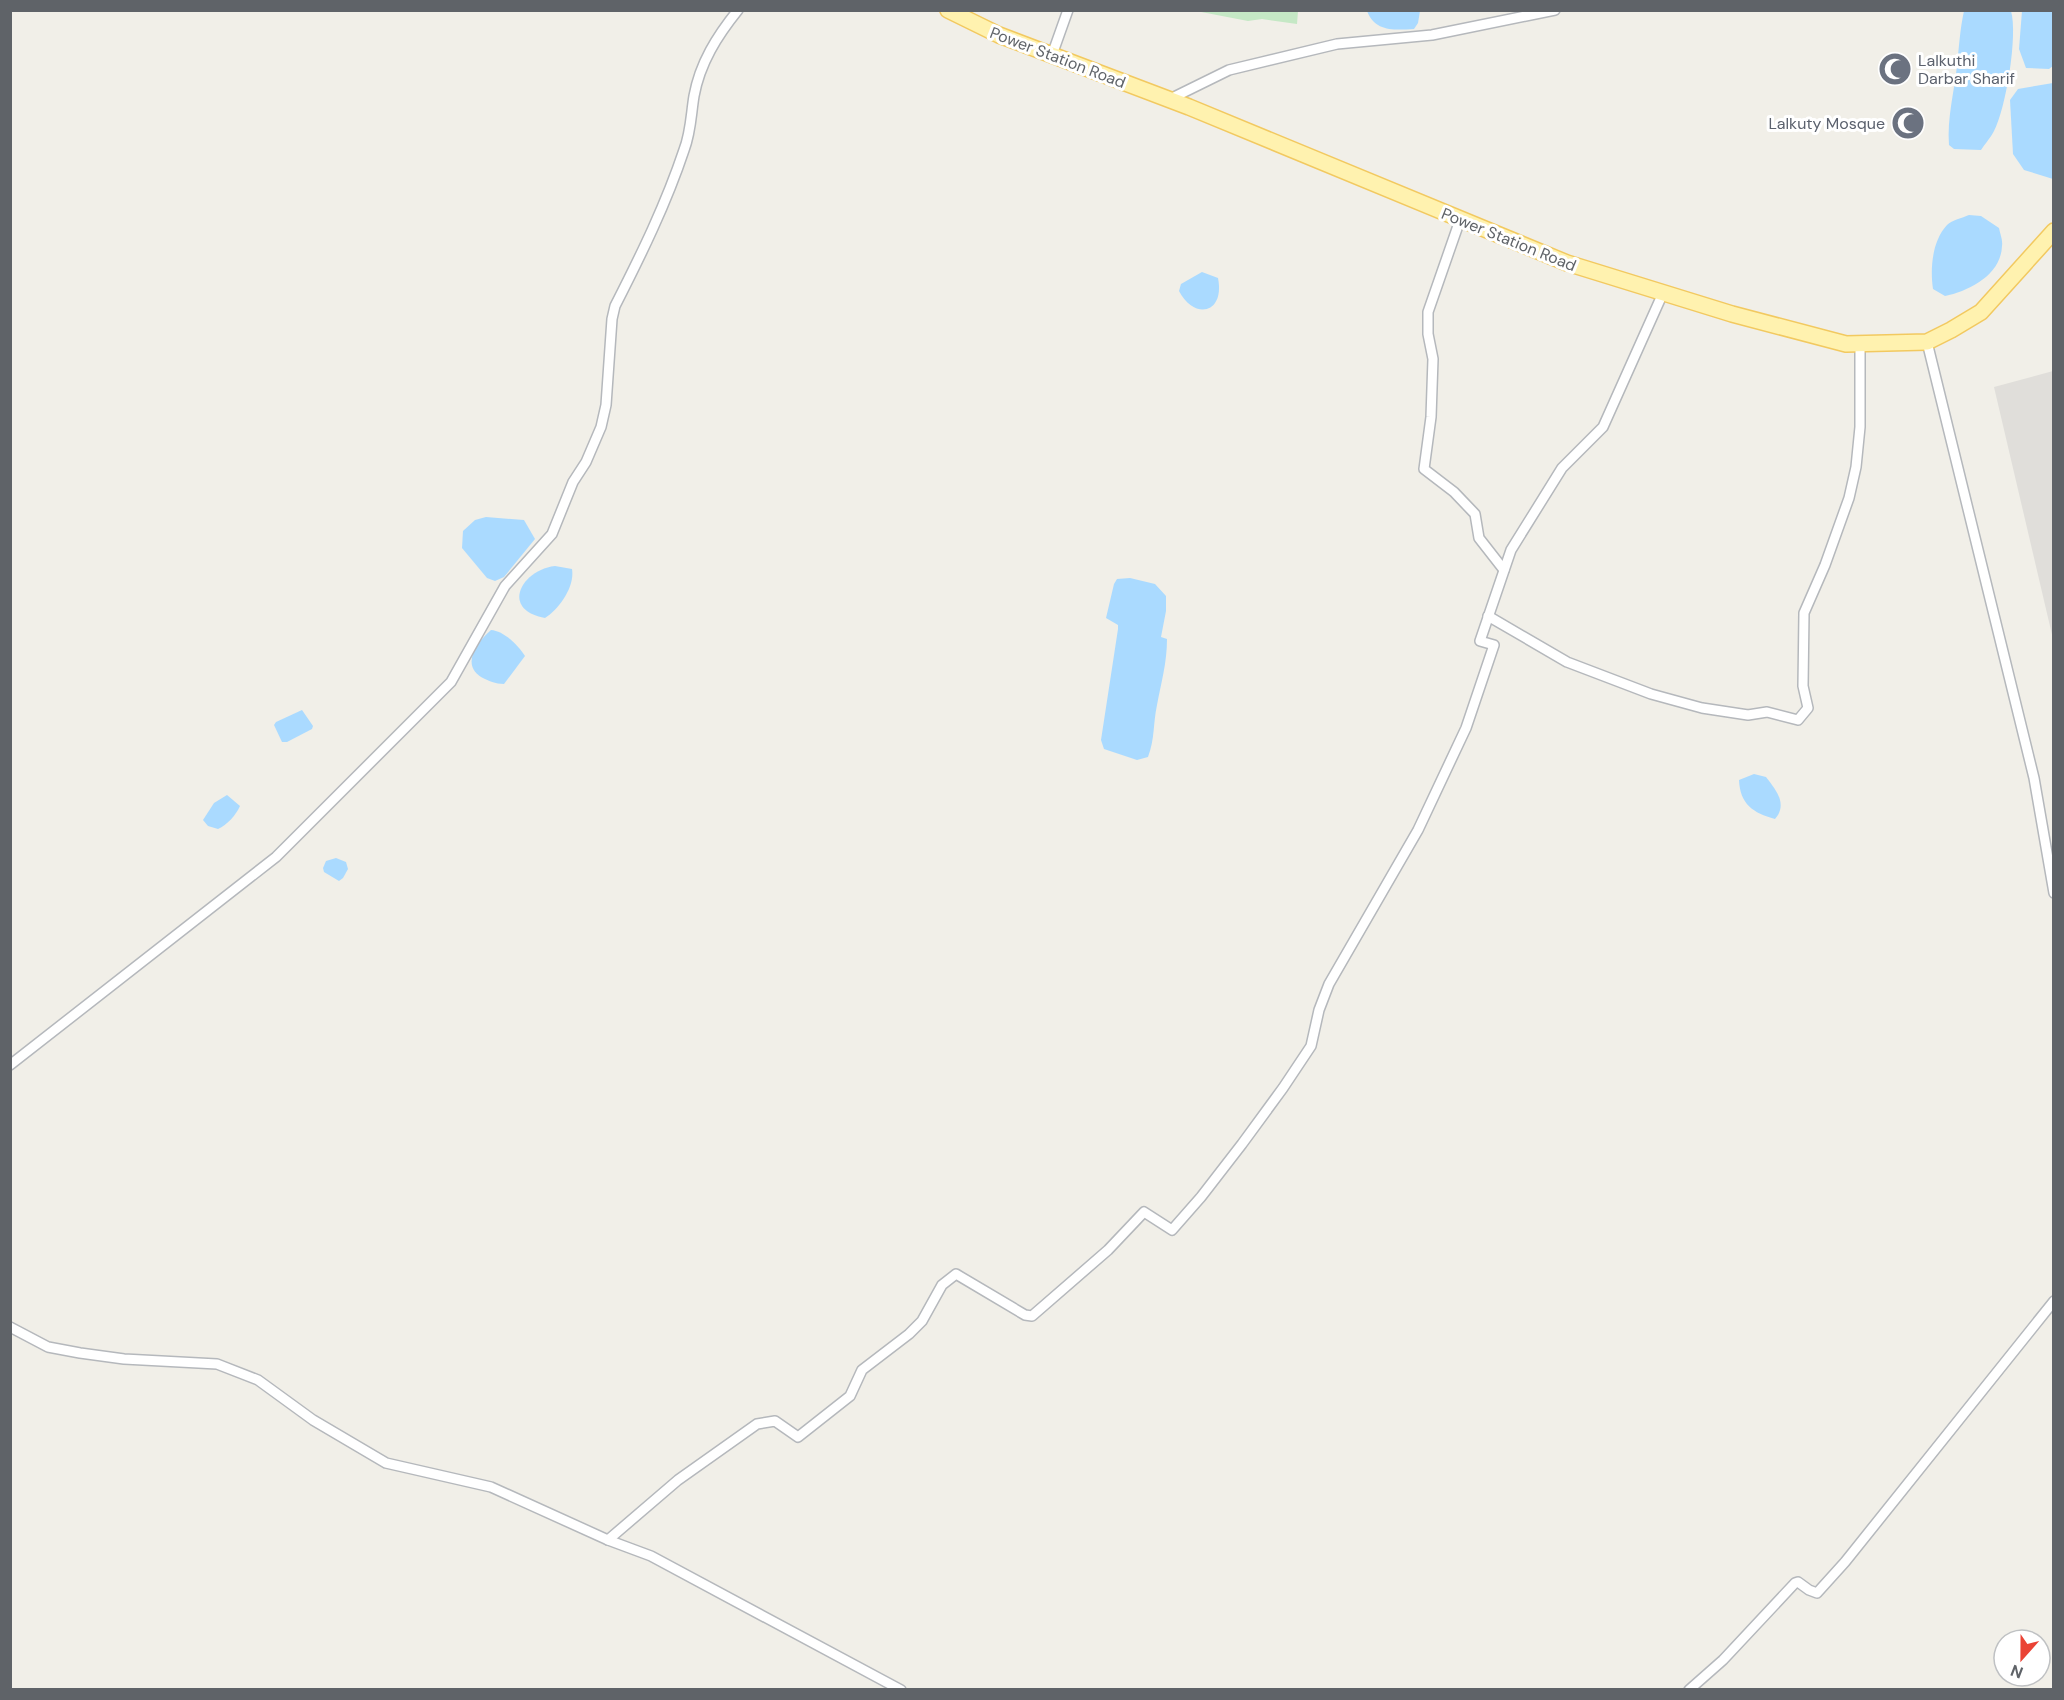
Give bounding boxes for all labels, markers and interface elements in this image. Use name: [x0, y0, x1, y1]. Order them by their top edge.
street label: Power Station Road: [987, 22, 1129, 93]
place label: Lalkuthi Darbar Sharif: [1918, 50, 2015, 89]
mosque icon: Lalkuthi Darbar Sharif: [1877, 51, 1913, 87]
mosque icon: Lalkuty Mosque: [1890, 105, 1926, 141]
place label: Lalkuty Mosque: [1768, 113, 1885, 134]
street label: Power Station Road: [1438, 203, 1579, 276]
north arrow: [1992, 1628, 2052, 1688]
text: N: [2008, 1660, 2026, 1683]

